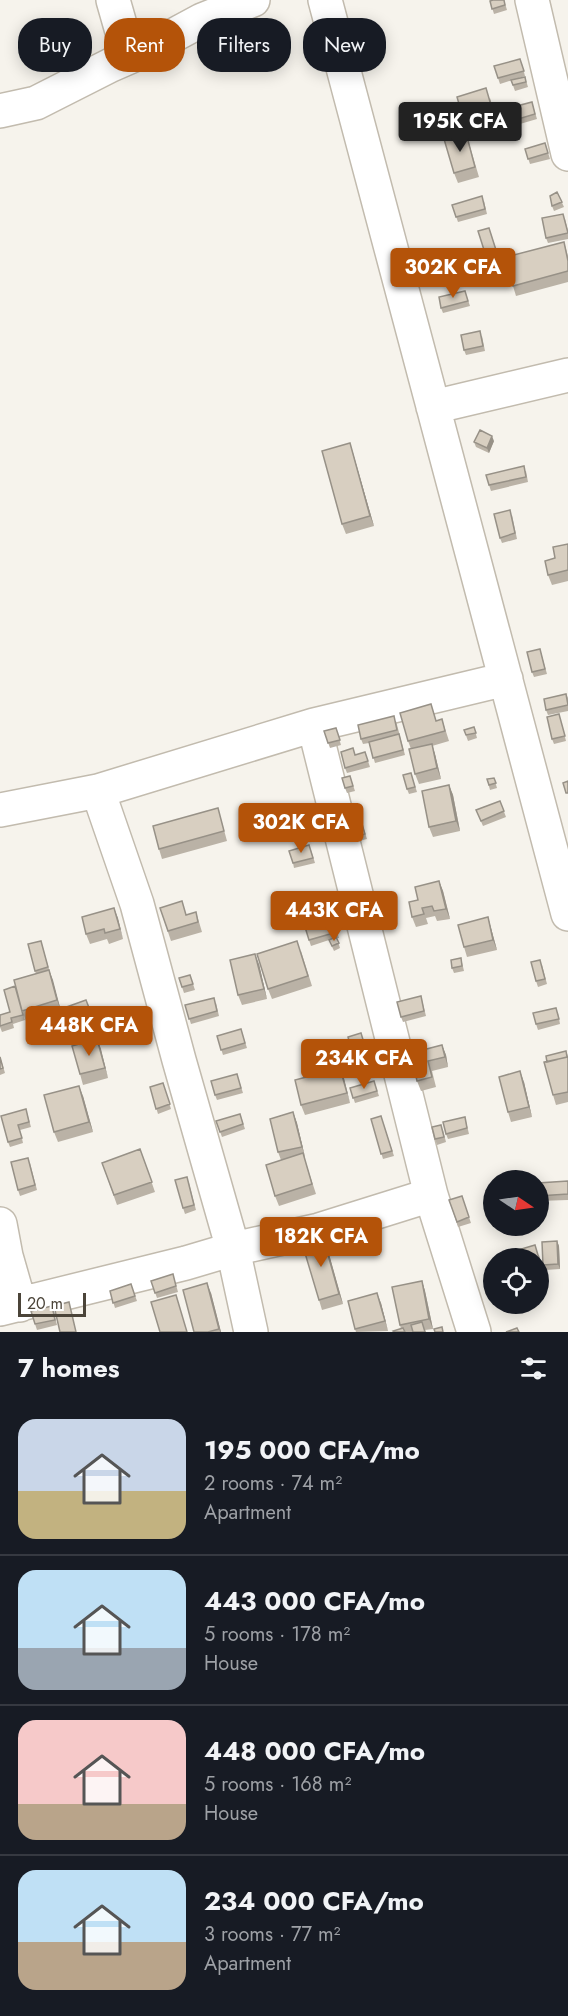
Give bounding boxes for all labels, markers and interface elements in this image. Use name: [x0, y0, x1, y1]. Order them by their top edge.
chip: Buy: [18, 18, 92, 72]
chip: Rent: [104, 18, 185, 72]
chip: Filters: [197, 18, 291, 72]
chip: New: [303, 18, 386, 72]
pin: 195K CFA: [398, 102, 522, 153]
text: 195K CFA: [413, 107, 507, 136]
pin: 302K CFA: [391, 248, 515, 299]
text: 302K CFA: [404, 253, 502, 282]
pin: 302K CFA: [239, 803, 363, 854]
text: 302K CFA: [252, 808, 350, 837]
pin: 443K CFA: [272, 891, 396, 942]
text: 443K CFA: [285, 896, 383, 925]
pin: 448K CFA: [27, 1006, 151, 1057]
text: 448K CFA: [40, 1011, 138, 1040]
pin: 234K CFA: [302, 1039, 426, 1090]
text: 234K CFA: [315, 1044, 413, 1073]
north arrow: [483, 1170, 549, 1236]
map controls: [483, 1170, 549, 1314]
pin: 182K CFA: [259, 1217, 383, 1268]
text: 182K CFA: [274, 1222, 368, 1251]
button: locate: [483, 1248, 549, 1314]
scale bar: [18, 1290, 86, 1318]
text: 20 m: [27, 1292, 63, 1315]
text: 7 homes: [18, 1349, 120, 1387]
icon: filters: [517, 1352, 550, 1385]
text: 195 000 CFA/mo: [204, 1431, 420, 1469]
icon: home: [66, 1443, 138, 1515]
text: 2 rooms · 74 m²: [204, 1469, 342, 1498]
text: Apartment: [204, 1498, 291, 1527]
text: 443 000 CFA/mo: [204, 1582, 425, 1620]
icon: home: [66, 1594, 138, 1666]
text: 5 rooms · 178 m²: [204, 1620, 350, 1649]
text: House: [204, 1649, 258, 1678]
text: 448 000 CFA/mo: [204, 1732, 425, 1770]
icon: home: [66, 1744, 138, 1816]
text: 5 rooms · 168 m²: [204, 1770, 351, 1799]
text: House: [204, 1799, 258, 1828]
text: 234 000 CFA/mo: [204, 1882, 424, 1920]
icon: home: [66, 1894, 138, 1966]
text: 3 rooms · 77 m²: [204, 1920, 341, 1949]
text: Apartment: [204, 1949, 291, 1978]

